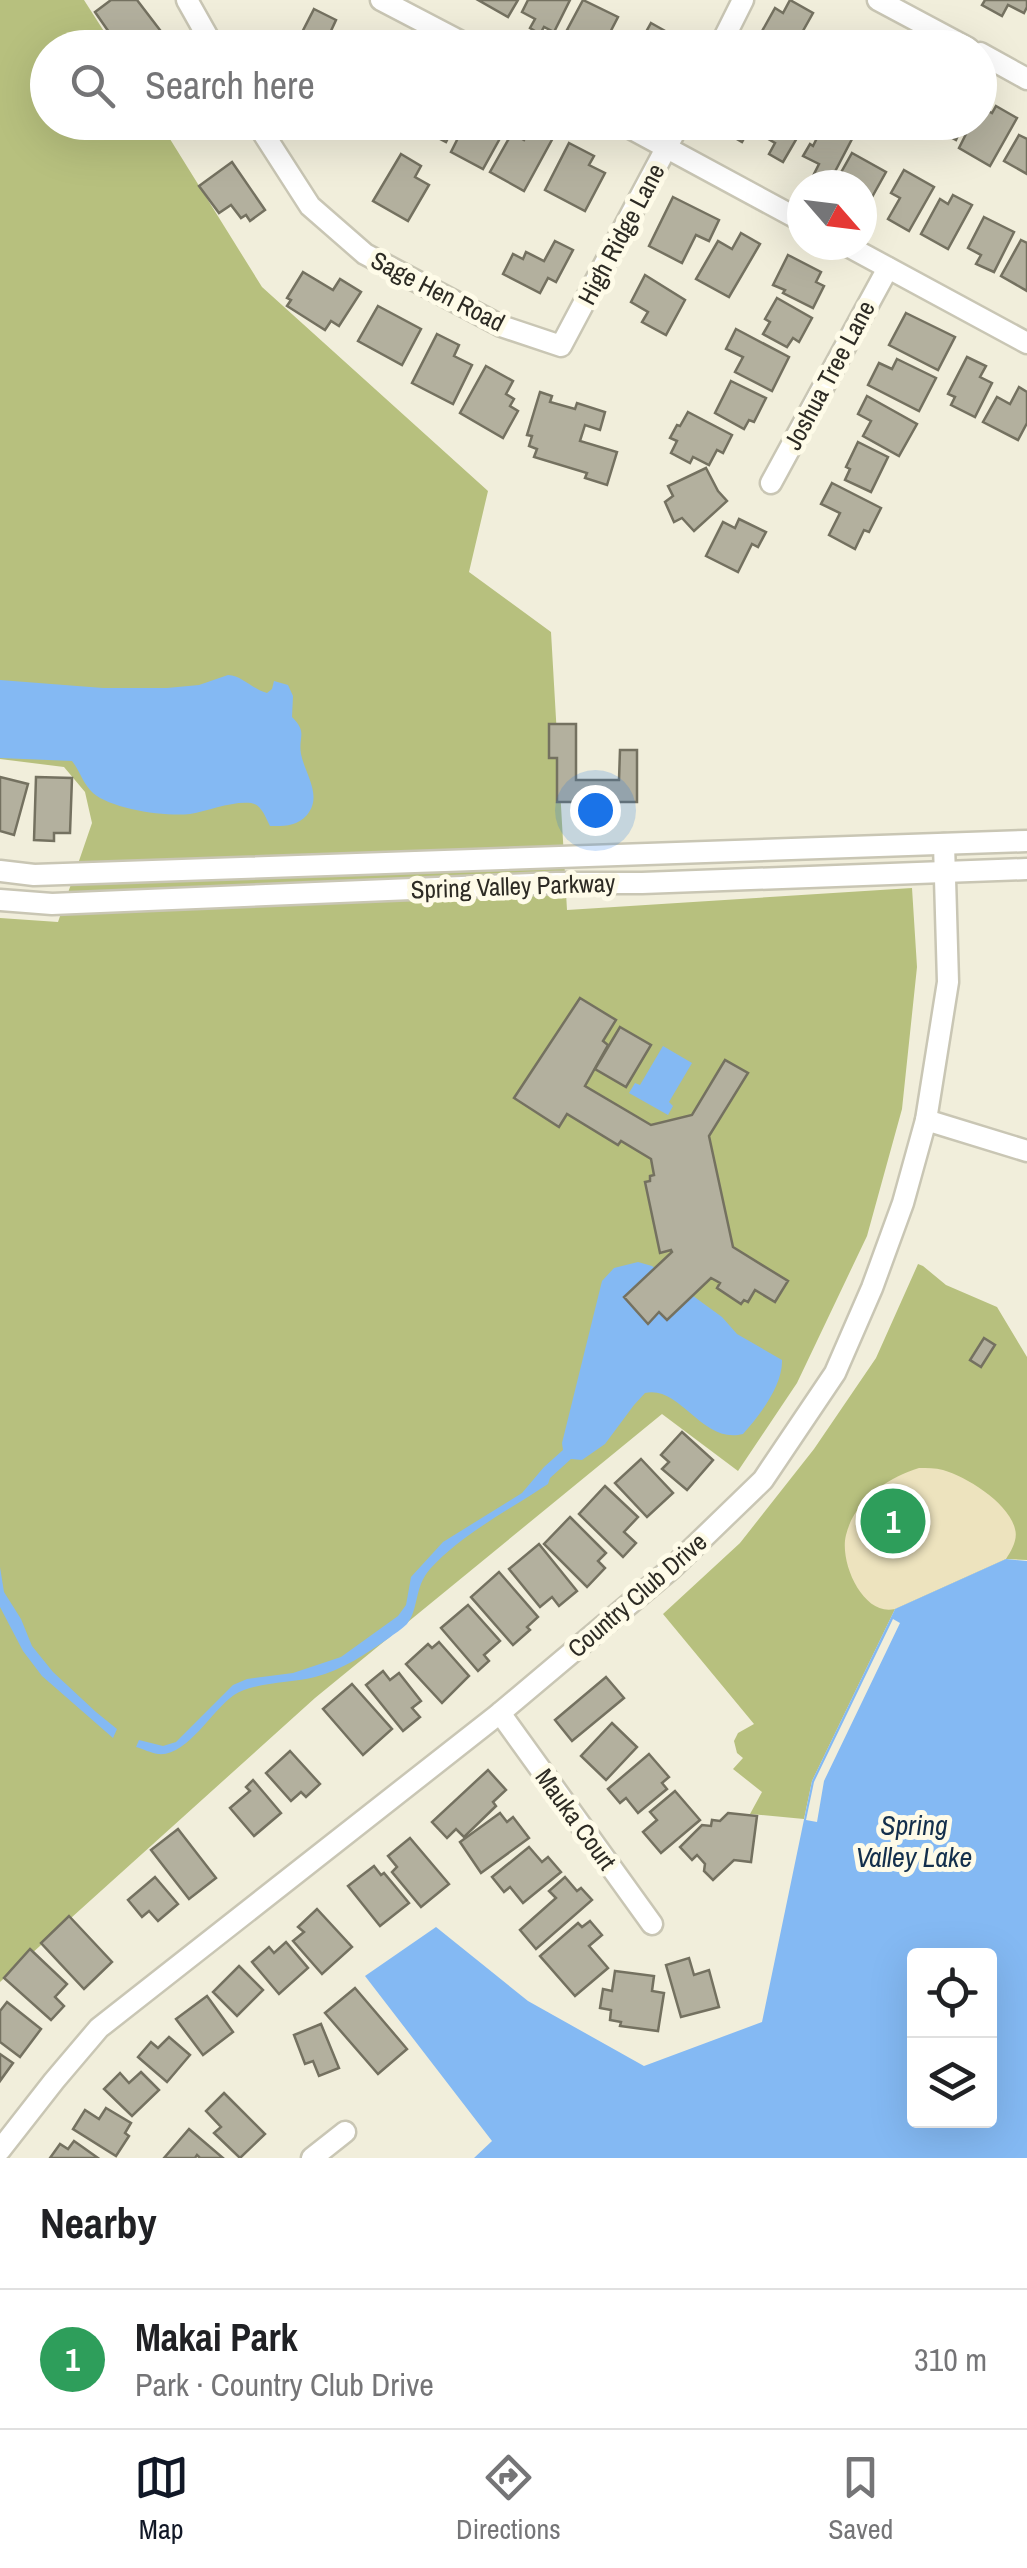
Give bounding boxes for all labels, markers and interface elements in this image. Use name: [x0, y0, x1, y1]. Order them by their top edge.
search box: [30, 30, 997, 140]
icon: search: [65, 58, 120, 113]
text: Search here: [145, 60, 315, 111]
street label: High Ridge Lane: [570, 158, 672, 310]
north arrow: [787, 170, 877, 260]
street label: Sage Hen Road: [365, 243, 511, 339]
street label: Joshua Tree Lane: [775, 295, 883, 455]
your location: [570, 785, 621, 836]
street label: Spring Valley Parkway: [410, 865, 617, 907]
pin: 1: [860, 1484, 926, 1558]
street label: Country Club Drive: [560, 1525, 714, 1665]
street label: Mauka Court: [528, 1762, 624, 1877]
water label: Spring Valley Lake: [856, 1806, 972, 1876]
map controls: [907, 1948, 997, 2128]
button: locate: [907, 1948, 997, 2038]
button: layers: [907, 2038, 997, 2128]
text: Nearby: [40, 2195, 157, 2251]
text: Makai Park: [135, 2312, 298, 2363]
text: 1: [65, 2338, 80, 2381]
text: 310 m: [914, 2338, 987, 2381]
text: Park · Country Club Drive: [135, 2363, 434, 2406]
tab: Map: [134, 2450, 189, 2548]
tab: Directions: [456, 2450, 561, 2548]
tab: Saved: [828, 2450, 893, 2548]

